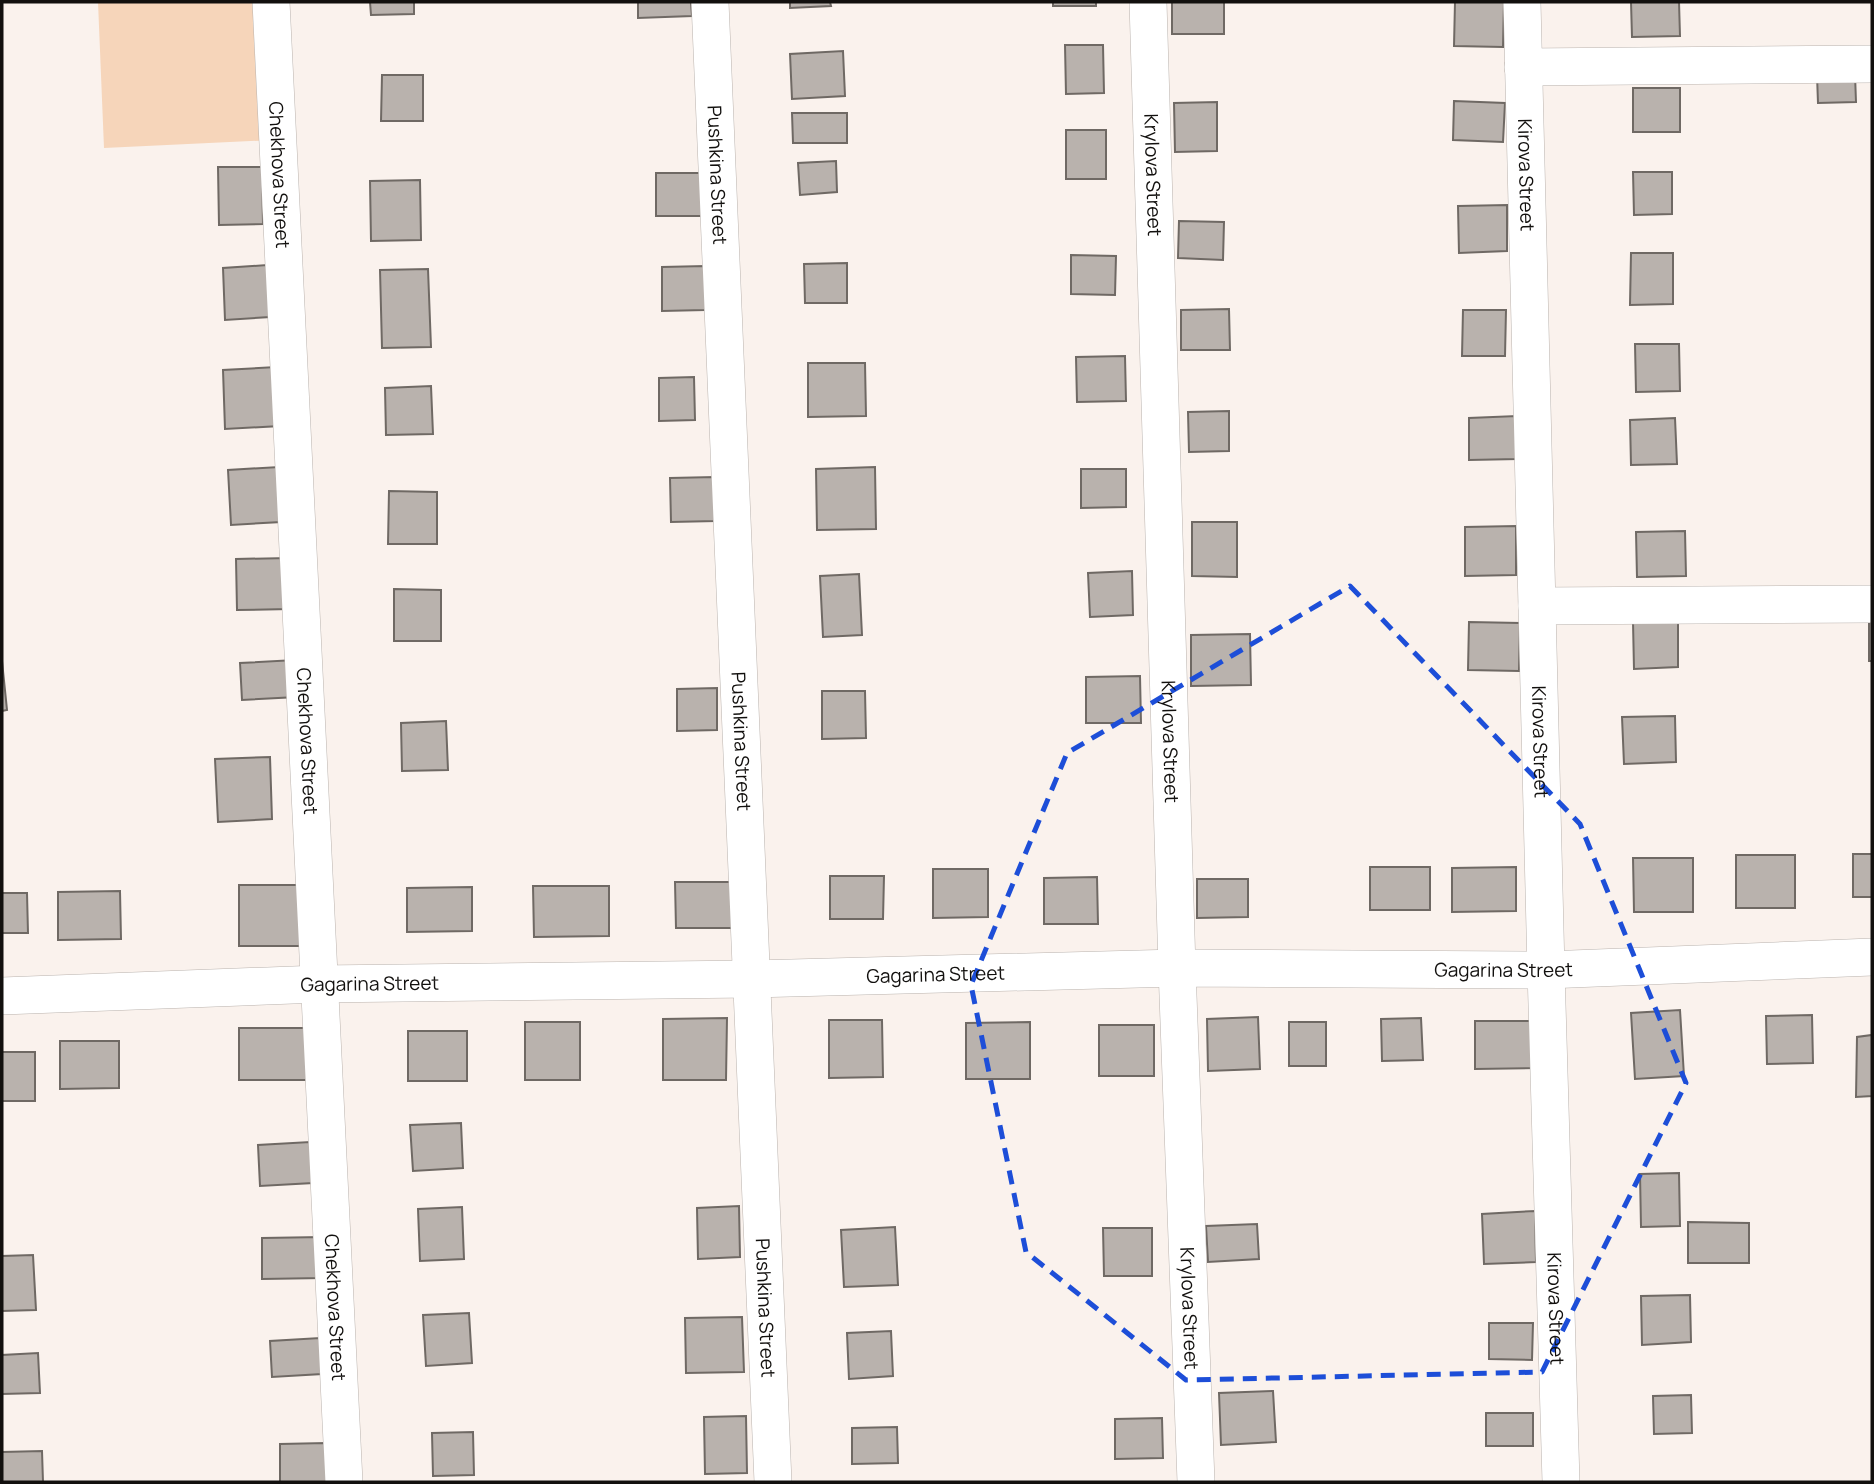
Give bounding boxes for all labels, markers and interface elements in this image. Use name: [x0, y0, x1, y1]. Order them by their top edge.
street label: Chekhova Street: [263, 101, 296, 249]
street label: Pushkina Street: [701, 105, 733, 245]
street label: Krylova Street: [1138, 113, 1168, 237]
street label: Kirova Street: [1512, 118, 1541, 232]
street label: Chekhova Street: [291, 667, 324, 815]
street label: Pushkina Street: [726, 671, 757, 812]
street label: Krylova Street: [1155, 680, 1185, 803]
street label: Kirova Street: [1526, 685, 1555, 798]
street label: Gagarina Street: [1434, 956, 1573, 983]
street label: Gagarina Street: [866, 959, 1005, 989]
street label: Gagarina Street: [300, 970, 439, 998]
street label: Chekhova Street: [319, 1233, 352, 1381]
street label: Pushkina Street: [750, 1238, 782, 1378]
street label: Krylova Street: [1174, 1247, 1205, 1370]
street label: Kirova Street: [1541, 1252, 1571, 1365]

